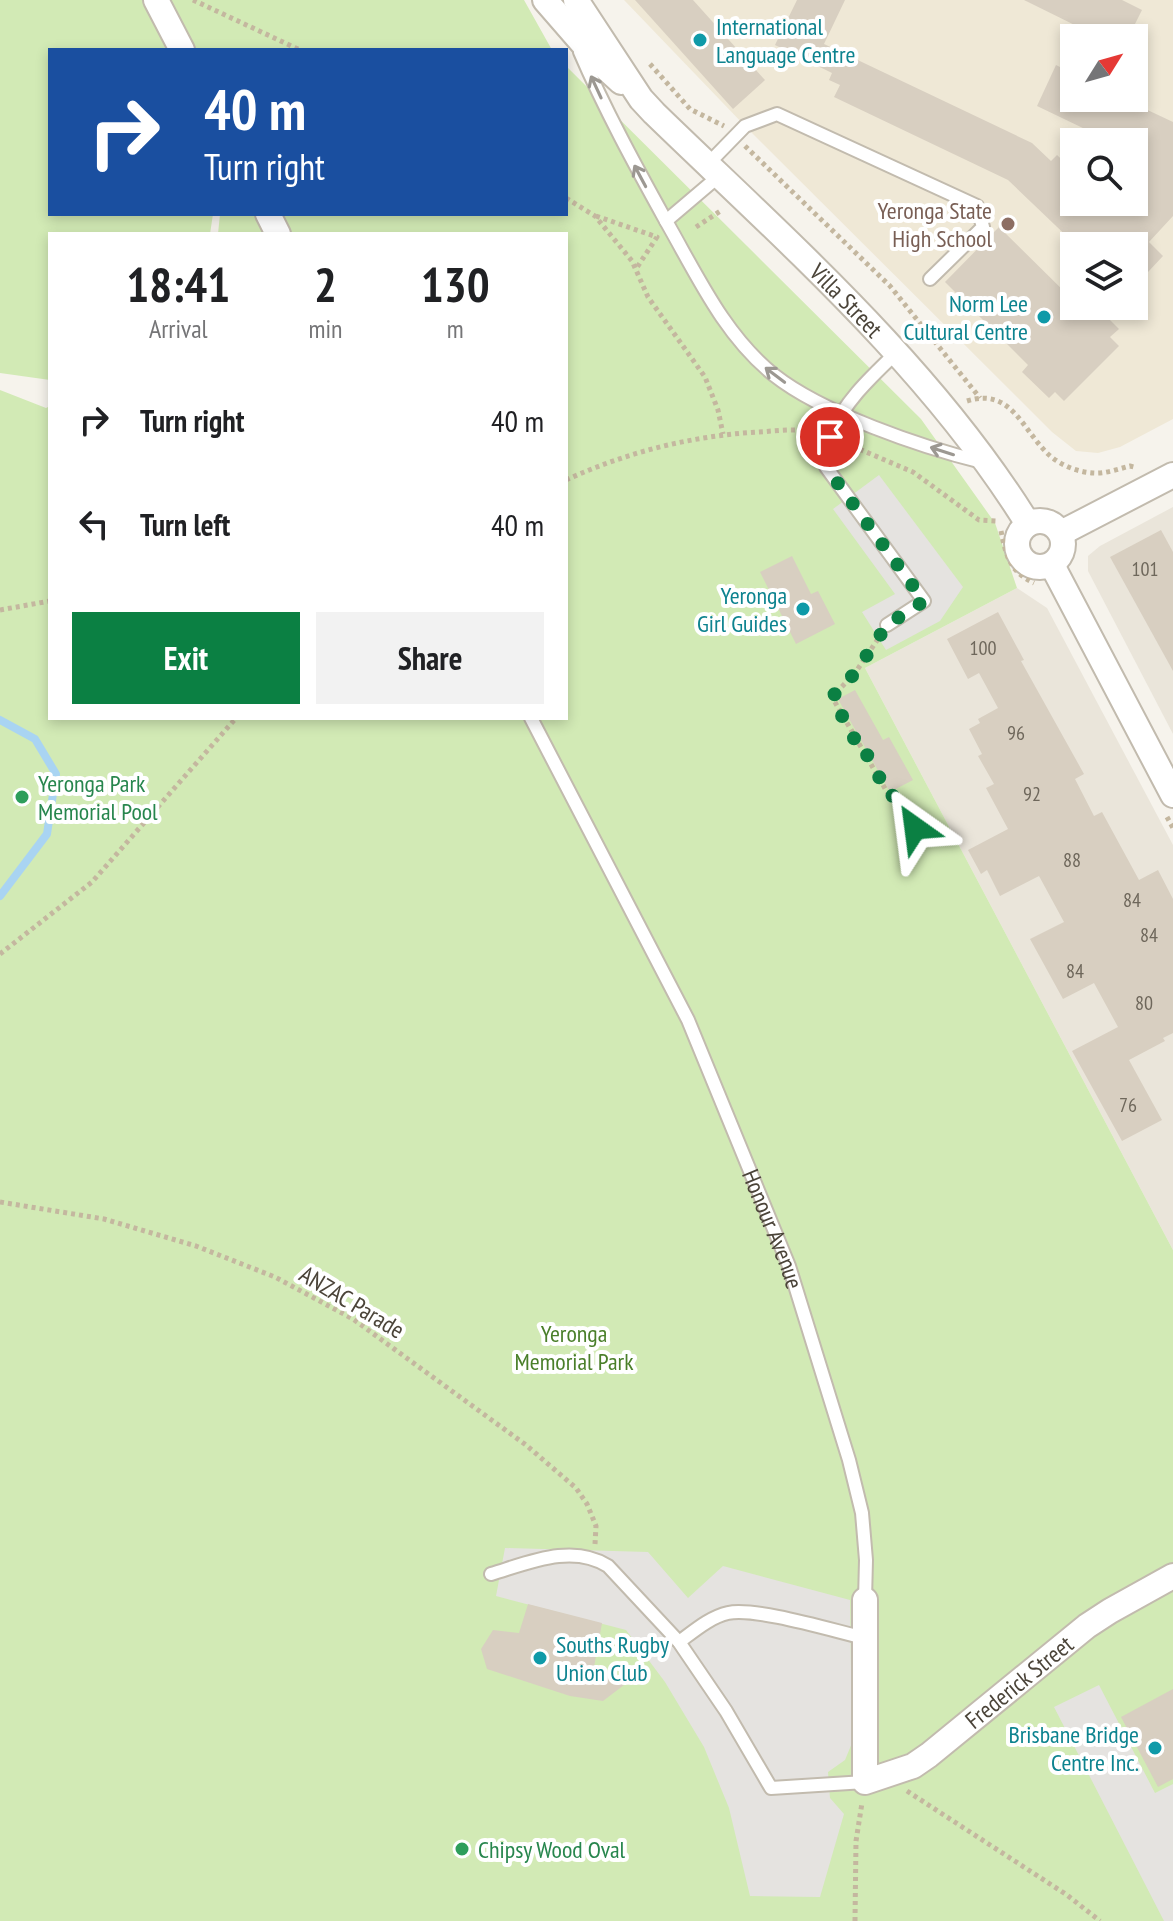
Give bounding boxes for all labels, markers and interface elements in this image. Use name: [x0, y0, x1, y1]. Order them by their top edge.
place label: International Language Centre: [716, 11, 855, 70]
north arrow: [1060, 24, 1148, 112]
map controls: [1060, 24, 1148, 320]
marker: International Language Centre: [691, 31, 709, 49]
text: 40 m: [204, 73, 306, 145]
one-way arrow: [588, 76, 603, 100]
icon: right: [72, 80, 176, 184]
button: search: [1060, 128, 1148, 216]
text: Turn right: [204, 143, 325, 190]
one-way arrow: [632, 165, 648, 188]
place label: Yeronga State High School: [878, 195, 992, 254]
marker: Yeronga State High School: [999, 215, 1017, 233]
button: layers: [1060, 232, 1148, 320]
text: 18:41: [126, 253, 230, 315]
text: 2: [314, 253, 337, 315]
text: 130: [421, 253, 490, 315]
street label: Villa Street: [803, 256, 890, 344]
place label: Norm Lee Cultural Centre: [904, 288, 1028, 347]
marker: Norm Lee Cultural Centre: [1035, 308, 1053, 326]
text: Arrival: [149, 312, 208, 345]
text: min: [308, 312, 342, 345]
text: m: [447, 312, 464, 345]
one-way arrow: [765, 366, 786, 383]
icon: right: [72, 398, 116, 442]
text: Turn right: [140, 401, 244, 440]
text: 40 m: [491, 401, 544, 440]
pin: [796, 403, 864, 471]
icon: arrive: [808, 415, 852, 459]
one-way arrow: [930, 443, 955, 457]
icon: left: [72, 502, 116, 546]
text: Turn left: [140, 505, 230, 544]
text: 40 m: [491, 505, 544, 544]
house number: 101: [1132, 556, 1159, 582]
place label: Yeronga Girl Guides: [697, 580, 787, 639]
marker: Yeronga Girl Guides: [794, 600, 812, 618]
button: Exit: [72, 612, 300, 704]
button: Share: [316, 612, 544, 704]
house number: 100: [970, 635, 997, 661]
house number: 96: [1007, 720, 1025, 746]
place label: Yeronga Park Memorial Pool: [38, 768, 158, 827]
house number: 92: [1023, 781, 1041, 807]
position arrow: [873, 786, 957, 870]
marker: Yeronga Park Memorial Pool: [13, 788, 31, 806]
house number: 88: [1063, 847, 1081, 873]
house number: 84: [1123, 887, 1141, 913]
house number: 84: [1140, 922, 1158, 948]
house number: 84: [1066, 958, 1084, 984]
house number: 80: [1135, 990, 1153, 1016]
house number: 76: [1119, 1092, 1137, 1118]
street label: Honour Avenue: [735, 1164, 811, 1292]
street label: ANZAC Parade: [294, 1259, 410, 1345]
park label: Yeronga Memorial Park: [515, 1318, 634, 1377]
street label: Frederick Street: [958, 1628, 1080, 1735]
place label: Souths Rugby Union Club: [556, 1629, 669, 1688]
marker: Souths Rugby Union Club: [531, 1649, 549, 1667]
place label: Brisbane Bridge Centre Inc.: [1008, 1719, 1139, 1778]
marker: Brisbane Bridge Centre Inc.: [1146, 1739, 1164, 1757]
place label: Chipsy Wood Oval: [478, 1834, 626, 1865]
marker: Chipsy Wood Oval: [453, 1840, 471, 1858]

